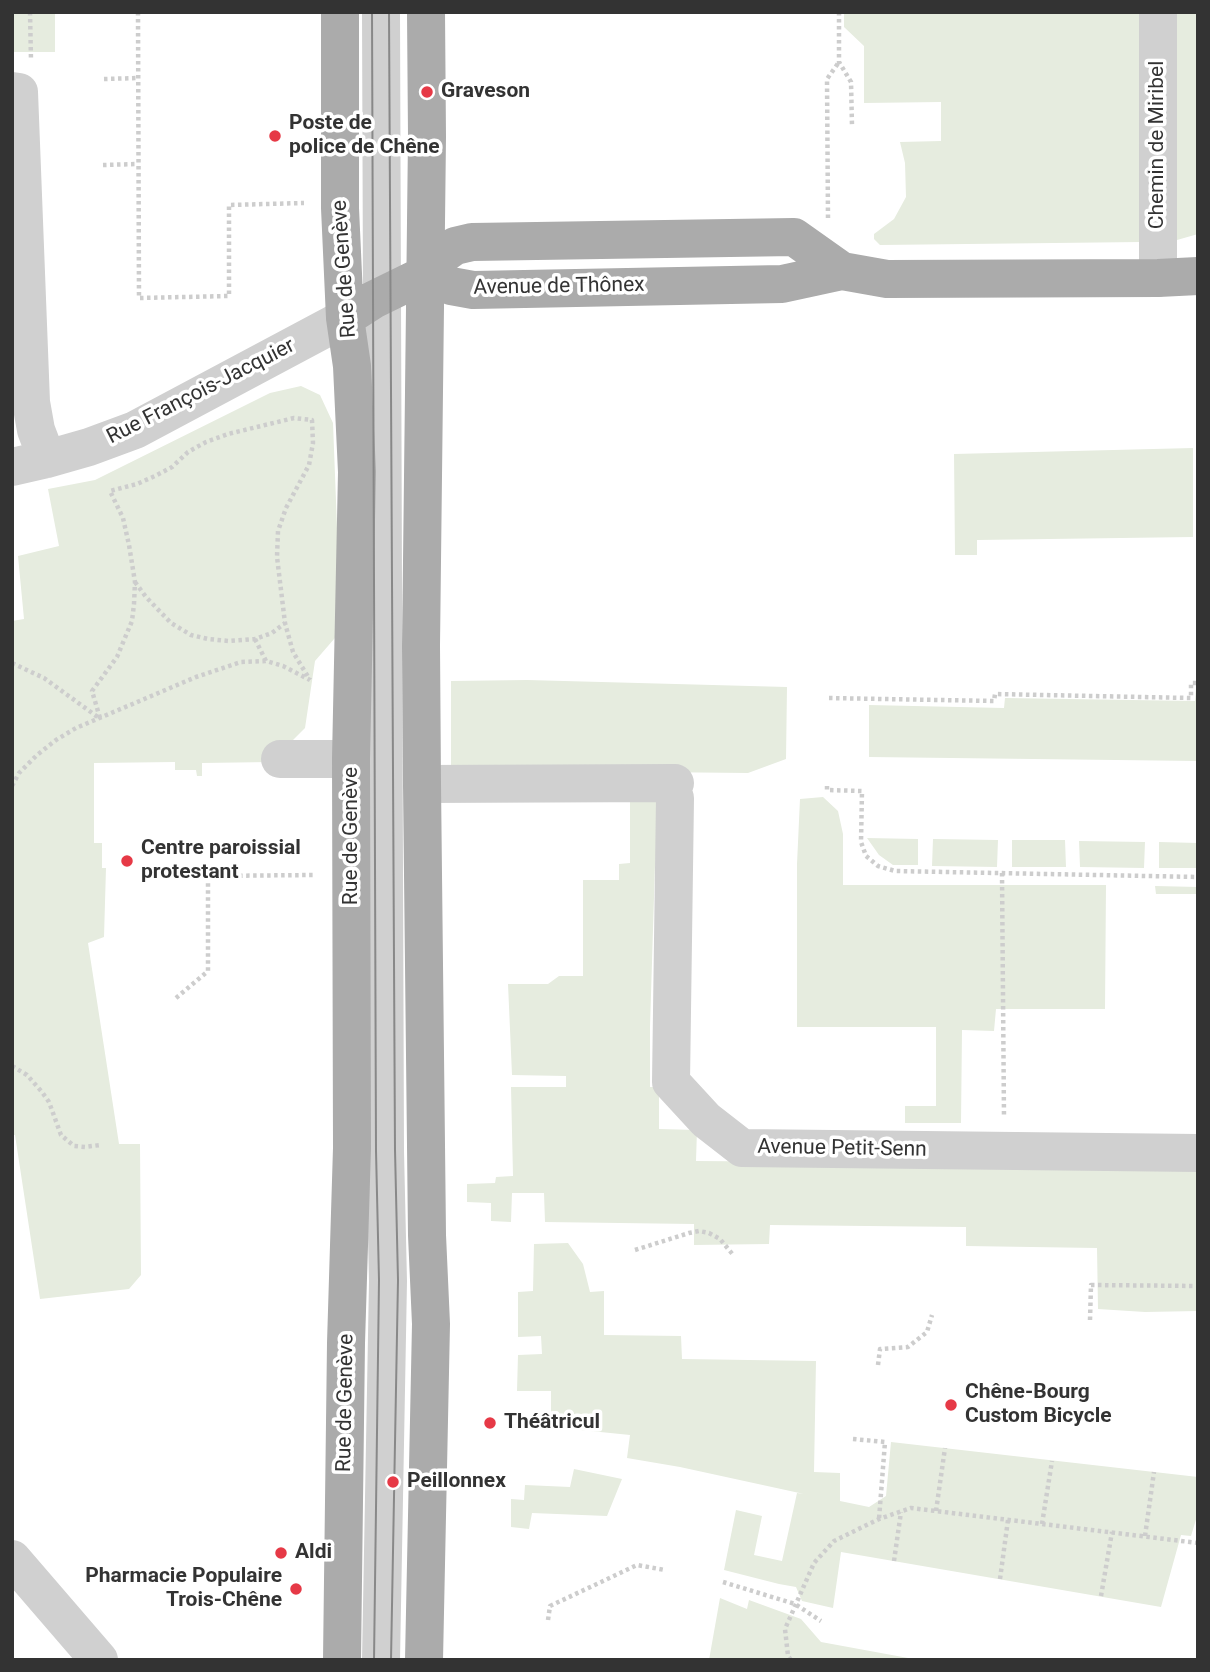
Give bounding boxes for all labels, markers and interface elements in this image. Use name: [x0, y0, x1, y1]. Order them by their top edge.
street label: Chemin de Miribel: [1145, 61, 1171, 229]
place label: Graveson: [441, 79, 530, 105]
marker: Graveson: [419, 84, 435, 100]
place label: Poste de police de Chêne: [289, 111, 440, 161]
marker: Poste de police de Chêne: [267, 128, 283, 144]
street label: Rue de Genève: [328, 199, 362, 339]
street label: Avenue de Thônex: [473, 273, 645, 301]
street label: Rue François-Jacquier: [103, 334, 299, 450]
street label: Rue de Genève: [339, 767, 365, 905]
place label: Centre paroissial protestant: [141, 836, 301, 886]
marker: Centre paroissial protestant: [119, 853, 135, 869]
street label: Avenue Petit-Senn: [757, 1135, 927, 1163]
street label: Rue de Genève: [332, 1334, 360, 1472]
place label: Chêne-Bourg Custom Bicycle: [965, 1380, 1112, 1430]
marker: Chêne-Bourg Custom Bicycle: [943, 1397, 959, 1413]
place label: Théâtricul: [504, 1410, 600, 1436]
marker: Théâtricul: [482, 1415, 498, 1431]
place label: Peillonnex: [407, 1469, 506, 1495]
marker: Peillonnex: [385, 1474, 401, 1490]
place label: Aldi: [295, 1540, 332, 1566]
marker: Aldi: [273, 1545, 289, 1561]
place label: Pharmacie Populaire Trois-Chêne: [85, 1564, 282, 1614]
marker: Pharmacie Populaire Trois-Chêne: [288, 1581, 304, 1597]

